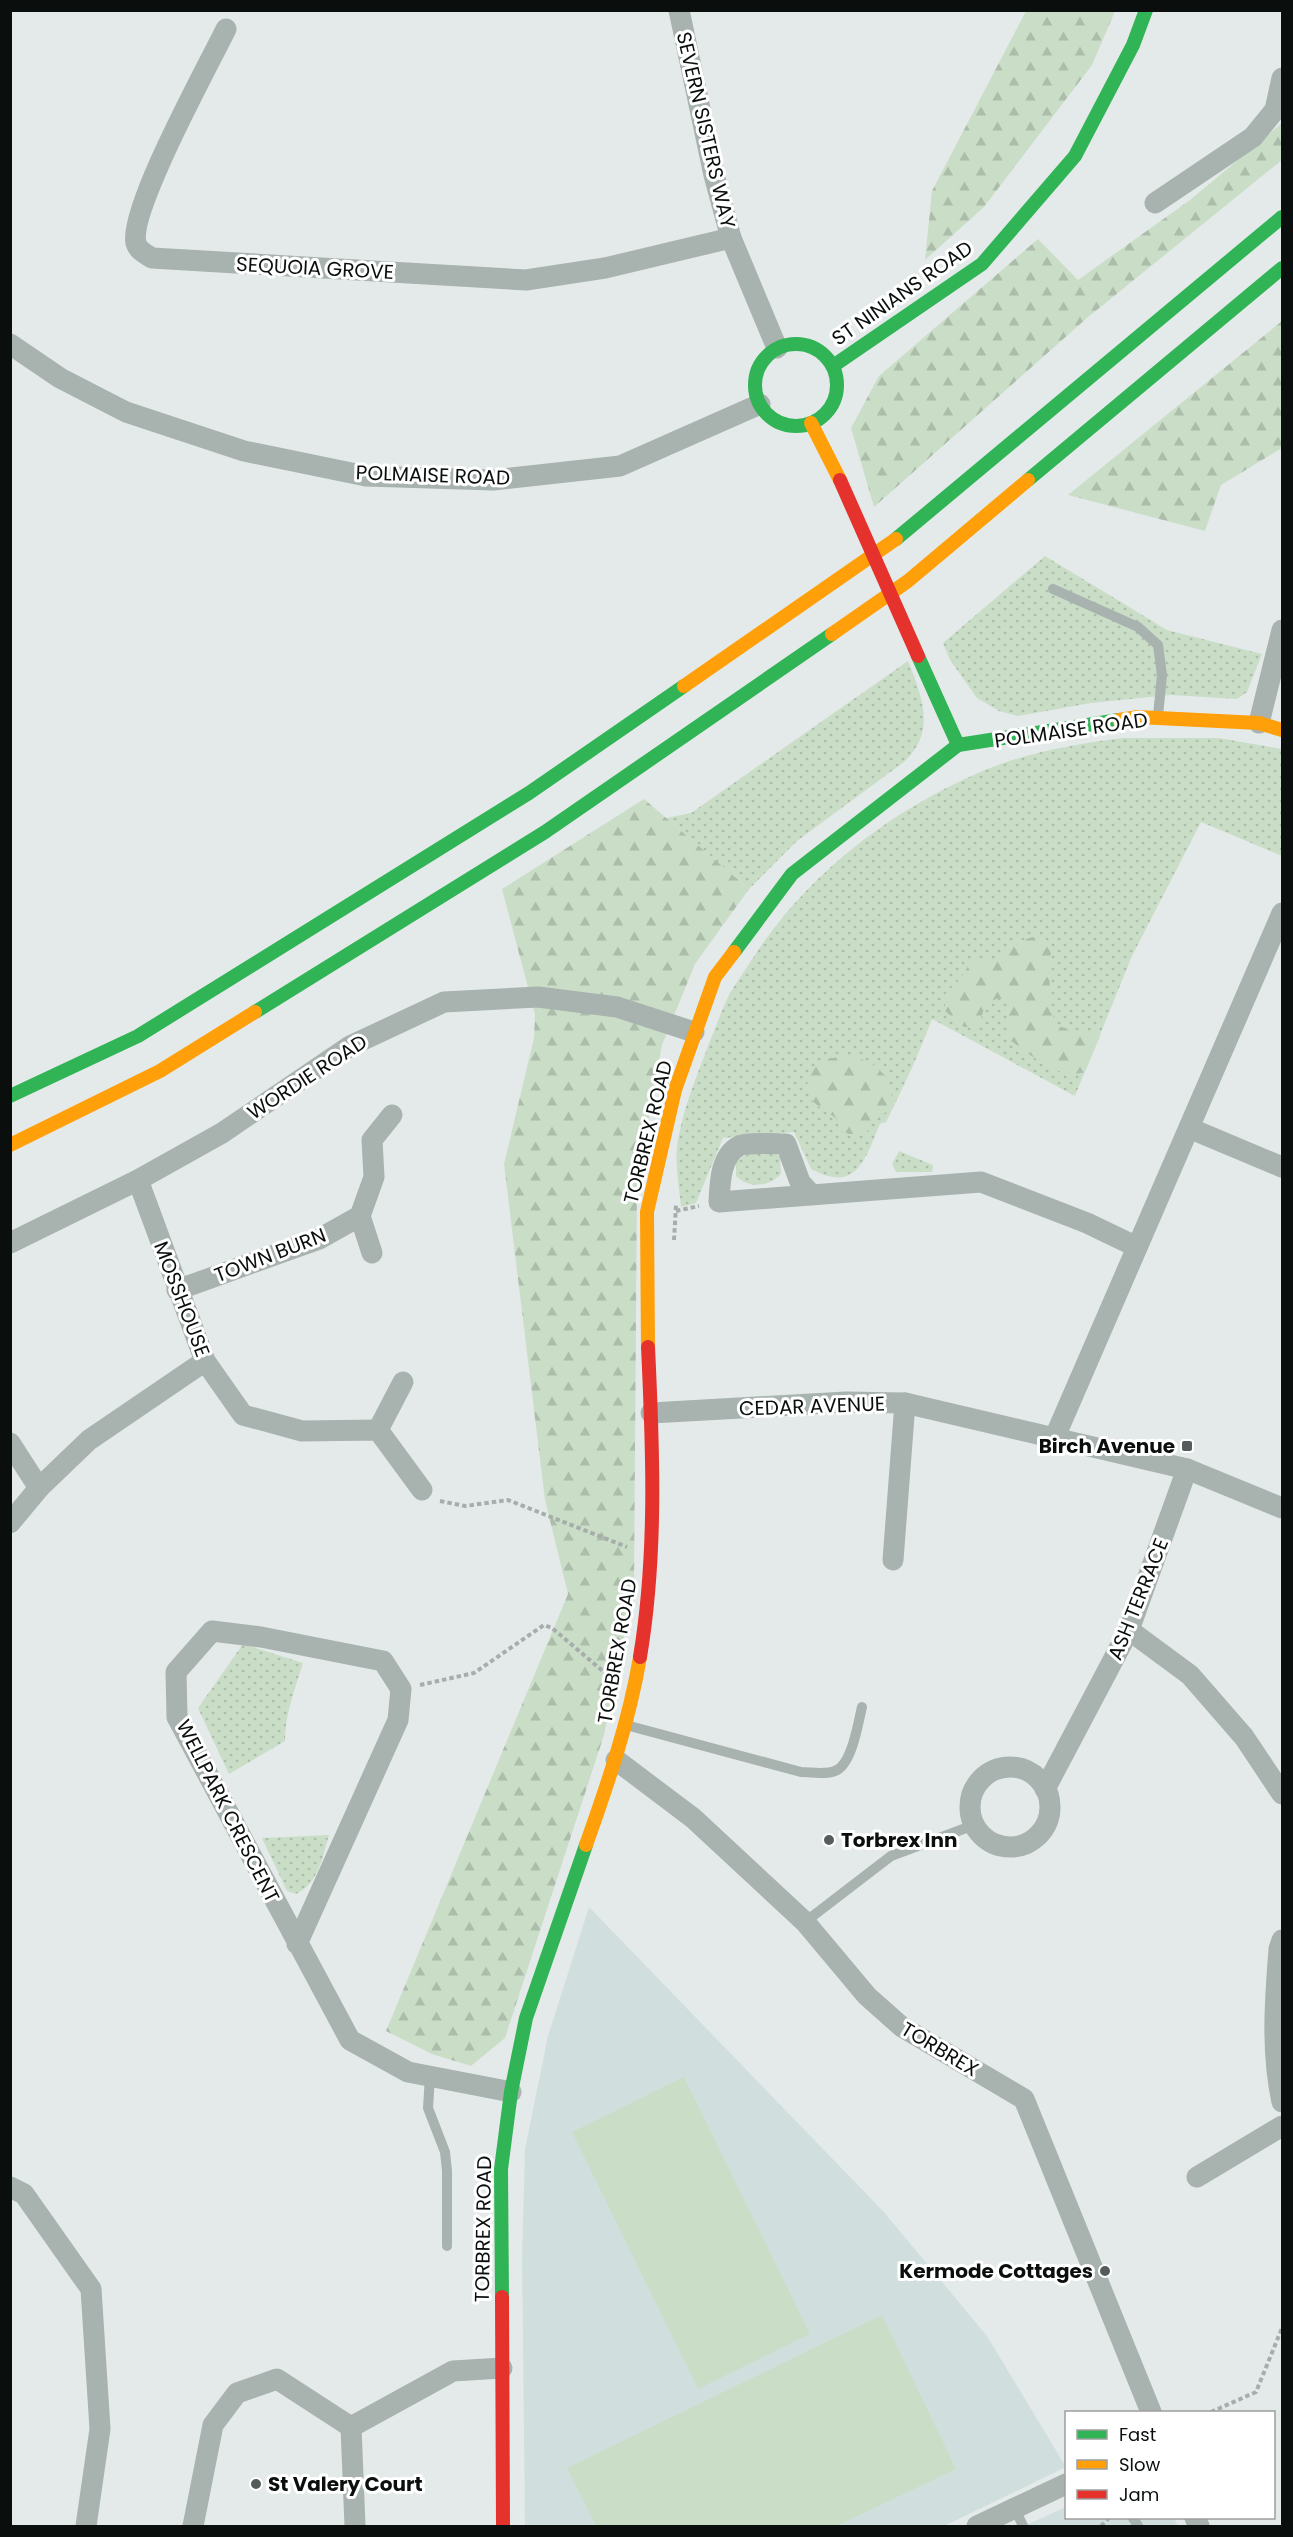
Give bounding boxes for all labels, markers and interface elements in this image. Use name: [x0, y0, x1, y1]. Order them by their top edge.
street label: SEVERN SISTERS WAY: [670, 29, 742, 231]
street label: ST NINIANS ROAD: [826, 234, 978, 352]
street label: SEQUOIA GROVE: [235, 250, 395, 286]
street label: POLMAISE ROAD: [355, 458, 511, 492]
street label: POLMAISE ROAD: [993, 705, 1149, 755]
street label: WORDIE ROAD: [242, 1028, 372, 1126]
street label: TORBREX ROAD: [617, 1057, 679, 1207]
street label: TOWN BURN: [210, 1221, 330, 1289]
street label: MOSSHOUSE: [147, 1237, 217, 1361]
street label: CEDAR AVENUE: [739, 1389, 885, 1423]
place label: Birch Avenue: [1039, 1432, 1175, 1460]
marker: Birch Avenue: [1180, 1439, 1194, 1453]
street label: ASH TERRACE: [1101, 1534, 1175, 1664]
street label: TORBREX ROAD: [590, 1576, 644, 1726]
street label: WELLPARK CRESCENT: [170, 1715, 286, 1907]
place label: Torbrex Inn: [841, 1826, 957, 1854]
marker: Torbrex Inn: [822, 1833, 836, 1847]
street label: TORBREX: [896, 2015, 984, 2083]
street label: TORBREX ROAD: [468, 2155, 498, 2303]
place label: Kermode Cottages: [899, 2257, 1093, 2285]
marker: Kermode Cottages: [1098, 2264, 1112, 2278]
legend: [1065, 2411, 1275, 2519]
text: Fast: [1119, 2422, 1156, 2447]
text: Slow: [1119, 2452, 1161, 2477]
place label: St Valery Court: [268, 2470, 423, 2498]
marker: St Valery Court: [249, 2477, 263, 2491]
text: Jam: [1119, 2482, 1159, 2507]

